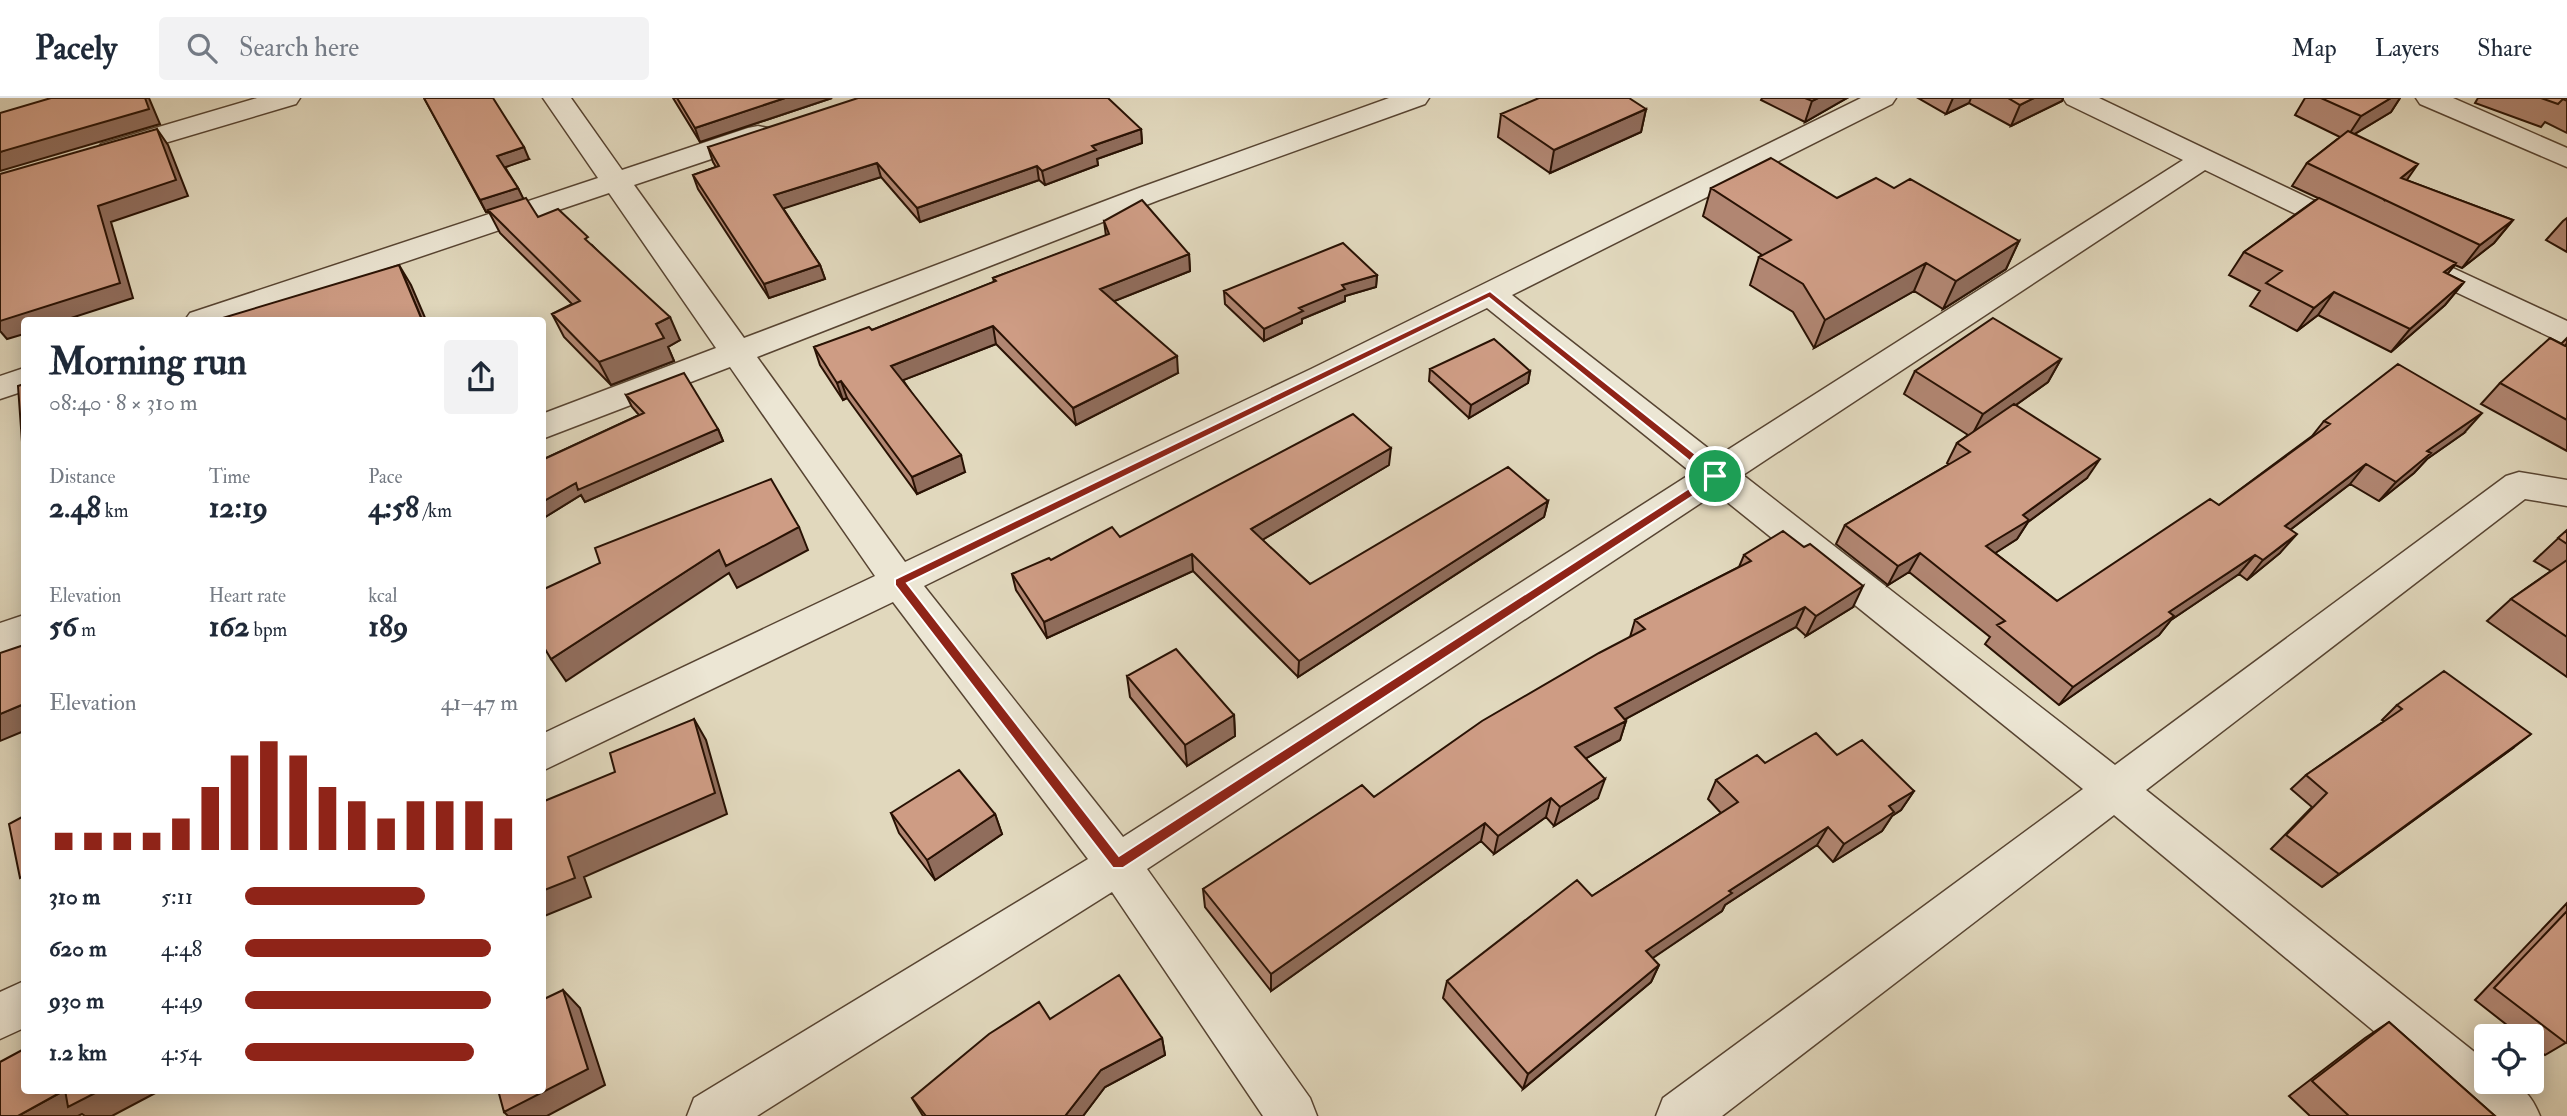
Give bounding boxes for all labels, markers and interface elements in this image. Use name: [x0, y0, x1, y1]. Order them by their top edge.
search box: [159, 17, 649, 80]
text: Pacely: [35, 28, 117, 69]
icon: search: [183, 29, 221, 67]
text: Search here: [239, 32, 359, 64]
text: Map: [2292, 33, 2337, 64]
text: Layers: [2375, 33, 2439, 64]
text: Share: [2477, 33, 2532, 64]
text: Morning run: [49, 338, 247, 386]
button: share: [444, 340, 518, 414]
text: 08:40 · 8 × 310 m: [49, 388, 198, 417]
pin: [1685, 446, 1745, 506]
icon: arrive: [1696, 457, 1734, 495]
text: Distance: [49, 465, 115, 489]
text: Time: [209, 465, 250, 489]
text: Pace: [368, 465, 402, 489]
text: 2.48: [49, 489, 101, 526]
text: 12:19: [209, 489, 268, 526]
text: 4:58: [368, 489, 419, 526]
text: km: [101, 499, 129, 523]
text: /km: [419, 499, 452, 523]
text: Elevation: [49, 584, 121, 608]
text: Heart rate: [209, 584, 286, 608]
text: kcal: [368, 584, 397, 608]
text: 56: [49, 608, 77, 645]
text: 162: [209, 608, 250, 645]
text: 189: [368, 608, 408, 645]
text: m: [77, 618, 96, 642]
text: bpm: [250, 618, 287, 642]
text: Elevation: [49, 688, 137, 717]
text: 41–47 m: [441, 688, 518, 717]
text: 310 m: [49, 882, 100, 911]
text: 5:11: [161, 882, 193, 911]
text: 620 m: [49, 934, 107, 963]
text: 4:48: [161, 934, 202, 963]
text: 930 m: [49, 986, 104, 1015]
text: 4:49: [161, 986, 203, 1015]
map controls: [2474, 1024, 2544, 1094]
button: locate: [2474, 1024, 2544, 1094]
text: 1.2 km: [49, 1038, 107, 1067]
text: 4:54: [161, 1038, 201, 1067]

